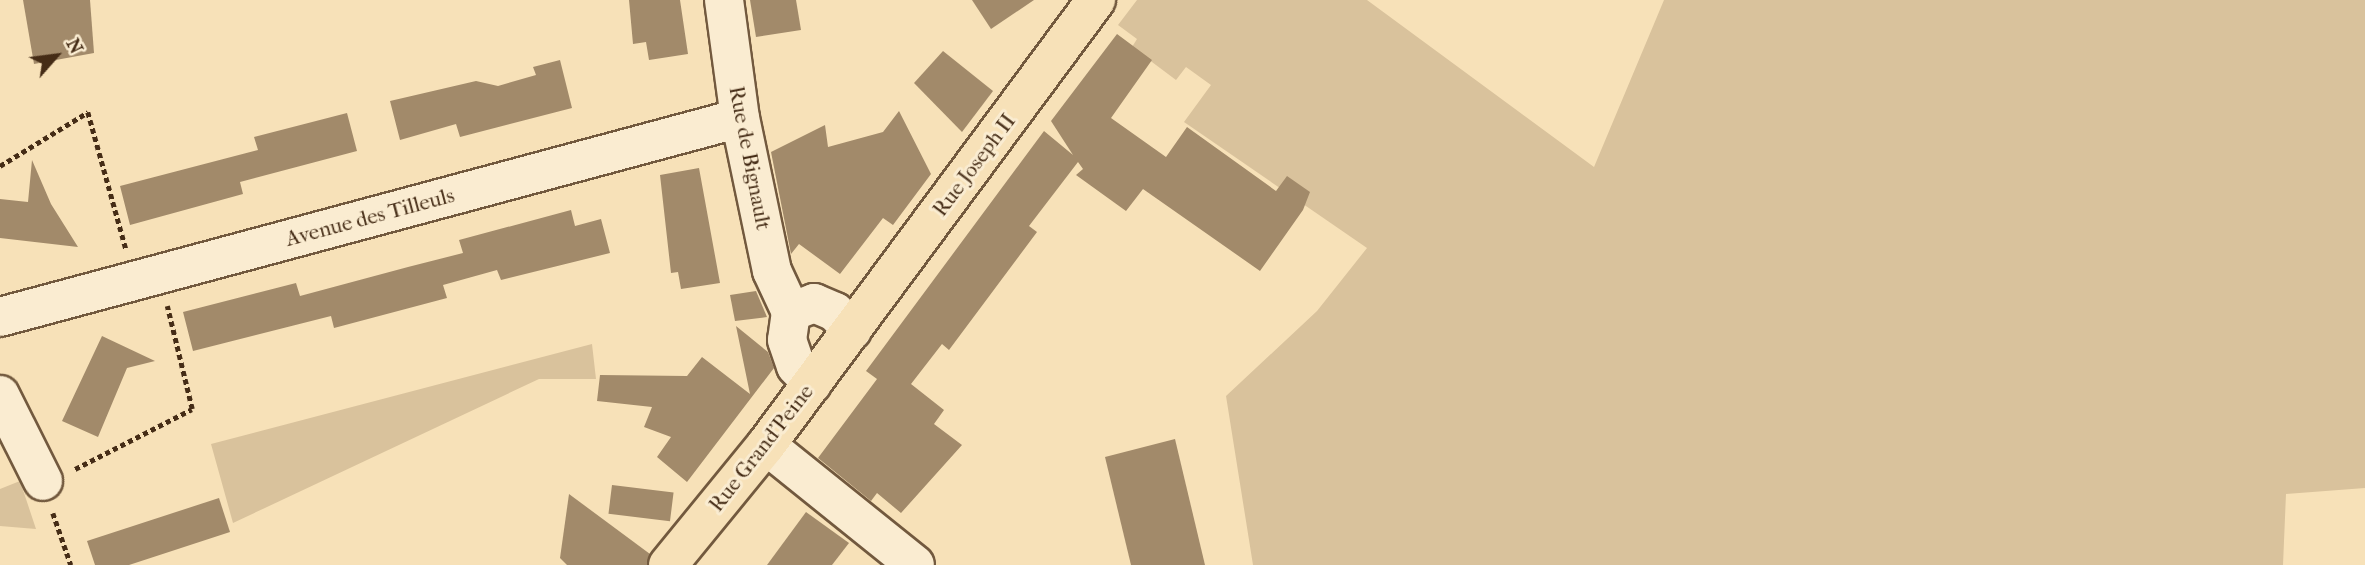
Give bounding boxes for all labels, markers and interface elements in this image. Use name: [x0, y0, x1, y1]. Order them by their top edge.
north arrow: [21, 21, 91, 91]
text: N: [61, 35, 88, 58]
street label: Rue de Bignault: [724, 84, 776, 232]
street label: Rue Joseph II: [927, 109, 1021, 221]
street label: Avenue des Tilleuls: [283, 182, 457, 252]
street label: Rue Grand'Peine: [704, 379, 818, 517]

